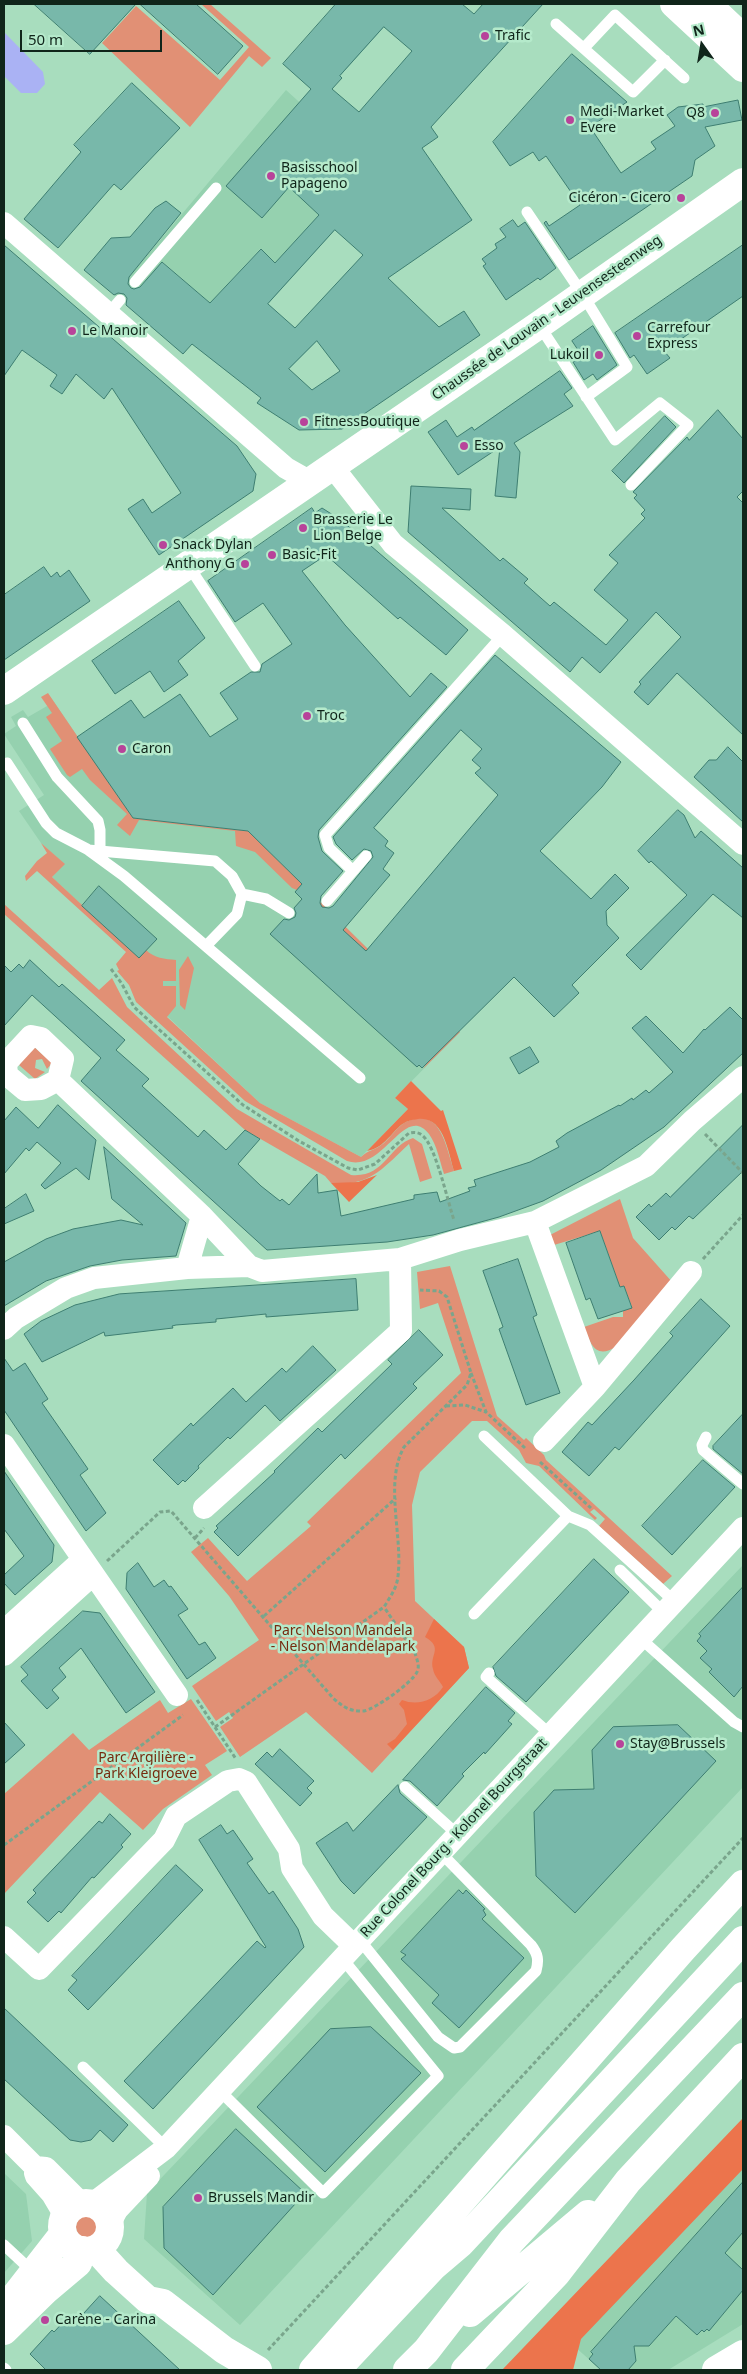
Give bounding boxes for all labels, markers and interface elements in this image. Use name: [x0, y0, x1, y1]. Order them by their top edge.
text: N: [691, 19, 706, 40]
scale bar: [22, 20, 165, 52]
north arrow: [677, 20, 727, 70]
place label: Trafic: [495, 28, 531, 44]
text: 50 m: [28, 29, 63, 49]
marker: Trafic: [479, 30, 491, 42]
place label: Medi-Market Evere: [580, 104, 664, 136]
place label: Q8: [686, 105, 705, 121]
marker: Q8: [709, 107, 721, 119]
marker: Medi-Market Evere: [564, 114, 576, 126]
place label: Basisschool Papageno: [281, 160, 358, 192]
marker: Basisschool Papageno: [265, 170, 277, 182]
place label: Cicéron - Cicero: [568, 190, 671, 206]
marker: Cicéron - Cicero: [675, 192, 687, 204]
street label: Chaussée de Louvain - Leuvensesteenweg: [429, 232, 665, 404]
place label: Carrefour Express: [647, 320, 711, 352]
place label: Le Manoir: [82, 323, 148, 339]
marker: Le Manoir: [66, 325, 78, 337]
marker: Carrefour Express: [631, 330, 643, 342]
place label: Lukoil: [550, 347, 589, 363]
marker: Lukoil: [593, 349, 605, 361]
place label: FitnessBoutique: [314, 414, 420, 430]
marker: FitnessBoutique: [298, 416, 310, 428]
place label: Esso: [474, 438, 504, 454]
marker: Esso: [458, 440, 470, 452]
place label: Brasserie Le Lion Belge: [313, 512, 393, 544]
marker: Brasserie Le Lion Belge: [297, 522, 309, 534]
place label: Snack Dylan: [173, 537, 253, 553]
marker: Snack Dylan: [157, 539, 169, 551]
place label: Basic-Fit: [282, 547, 336, 563]
marker: Basic-Fit: [266, 549, 278, 561]
place label: Anthony G: [166, 556, 235, 572]
marker: Anthony G: [239, 558, 251, 570]
place label: Troc: [317, 708, 345, 724]
marker: Troc: [301, 710, 313, 722]
place label: Caron: [132, 741, 171, 757]
marker: Caron: [116, 743, 128, 755]
park label: Parc Nelson Mandela - Nelson Mandelapark: [271, 1623, 415, 1655]
street label: Rue Colonel Bourg - Kolonel Bourgstraat: [357, 1735, 551, 1941]
place label: Stay@Brussels: [630, 1736, 725, 1752]
marker: Stay@Brussels: [614, 1738, 626, 1750]
park label: Parc Argilière - Park Kleigroeve: [95, 1750, 197, 1782]
place label: Brussels Mandir: [208, 2190, 314, 2206]
marker: Brussels Mandir: [192, 2192, 204, 2204]
place label: Carène - Carina: [55, 2312, 156, 2328]
marker: Carène - Carina: [39, 2314, 51, 2326]

